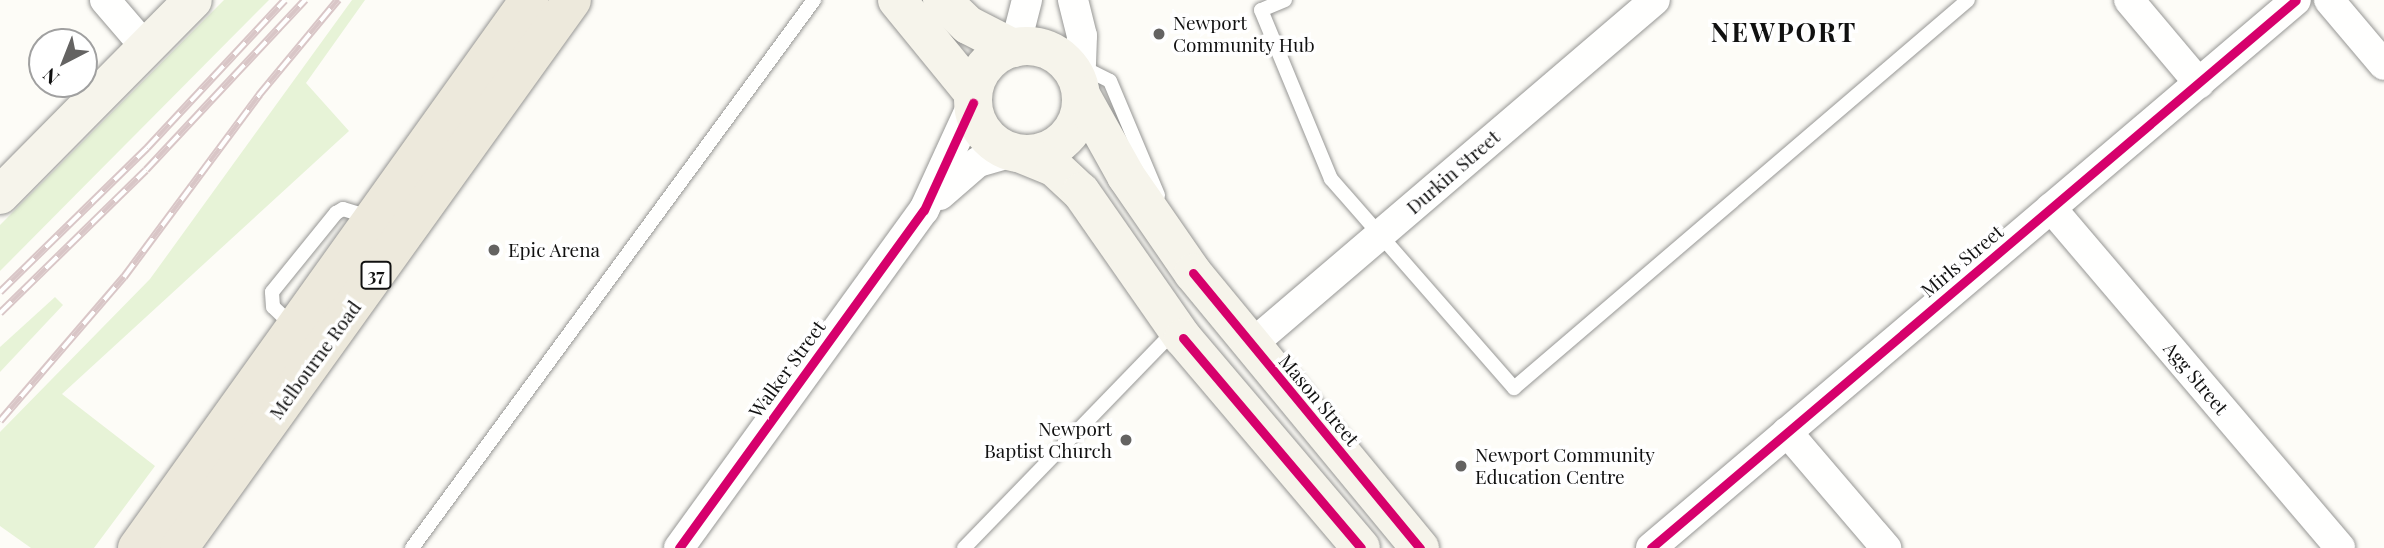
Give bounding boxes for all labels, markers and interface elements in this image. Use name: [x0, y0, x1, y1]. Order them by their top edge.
place label: Newport Community Hub: [1173, 12, 1315, 56]
district label: NEWPORT: [1712, 16, 1856, 48]
marker: Newport Community Hub: [1151, 26, 1167, 42]
north arrow: [28, 28, 98, 98]
text: N: [36, 63, 64, 91]
street label: Durkin Street: [1402, 125, 1504, 219]
street label: Mirls Street: [1916, 220, 2008, 302]
place label: Epic Arena: [508, 239, 601, 261]
marker: Epic Arena: [486, 242, 502, 258]
road number: 37: [360, 260, 392, 290]
street label: Melbourne Road: [264, 296, 366, 424]
street label: Walker Street: [744, 316, 830, 422]
street label: Agg Street: [2159, 337, 2233, 419]
street label: Mason Street: [1274, 350, 1364, 450]
place label: Newport Baptist Church: [984, 418, 1112, 462]
marker: Newport Baptist Church: [1118, 432, 1134, 448]
place label: Newport Community Education Centre: [1475, 444, 1655, 488]
marker: Newport Community Education Centre: [1453, 458, 1469, 474]

